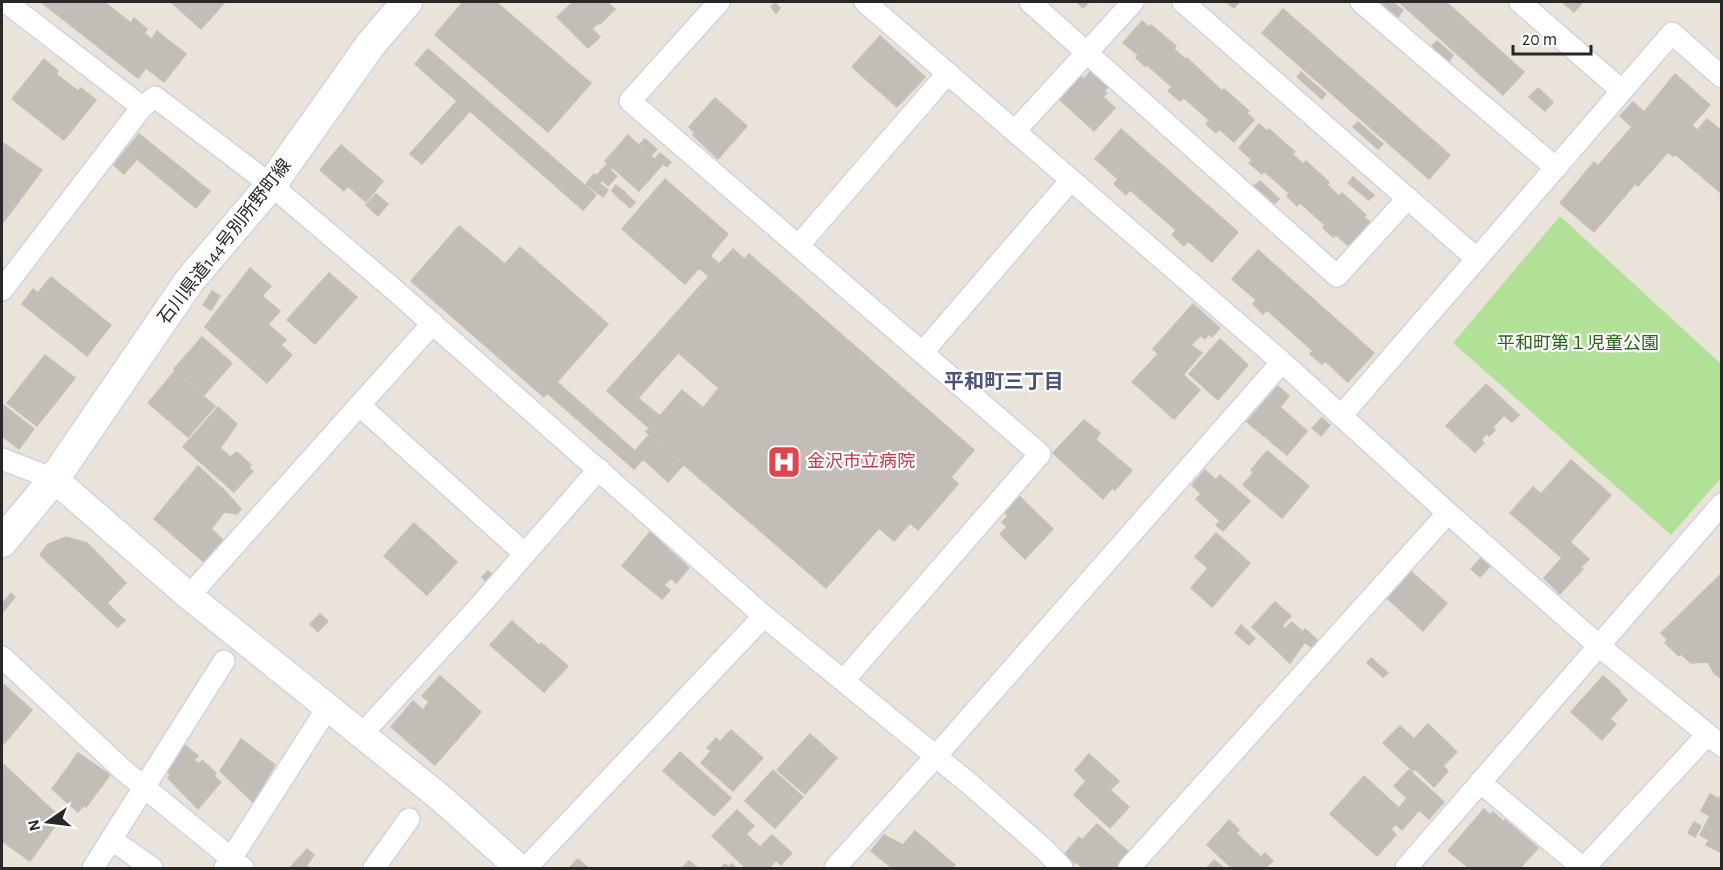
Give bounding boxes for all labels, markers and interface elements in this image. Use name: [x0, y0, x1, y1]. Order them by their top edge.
scale bar: [1513, 18, 1591, 56]
text: 20 m: [1522, 31, 1557, 49]
street label: 石川県道144号別所野町線: [154, 155, 295, 328]
park label: 平和町第１児童公園: [1497, 333, 1659, 353]
district label: 平和町三丁目: [944, 371, 1064, 392]
hospital icon: 金沢市立病院: [766, 444, 802, 480]
place label: 金沢市立病院: [807, 452, 915, 471]
north arrow: [18, 792, 78, 852]
text: N: [25, 818, 44, 833]

